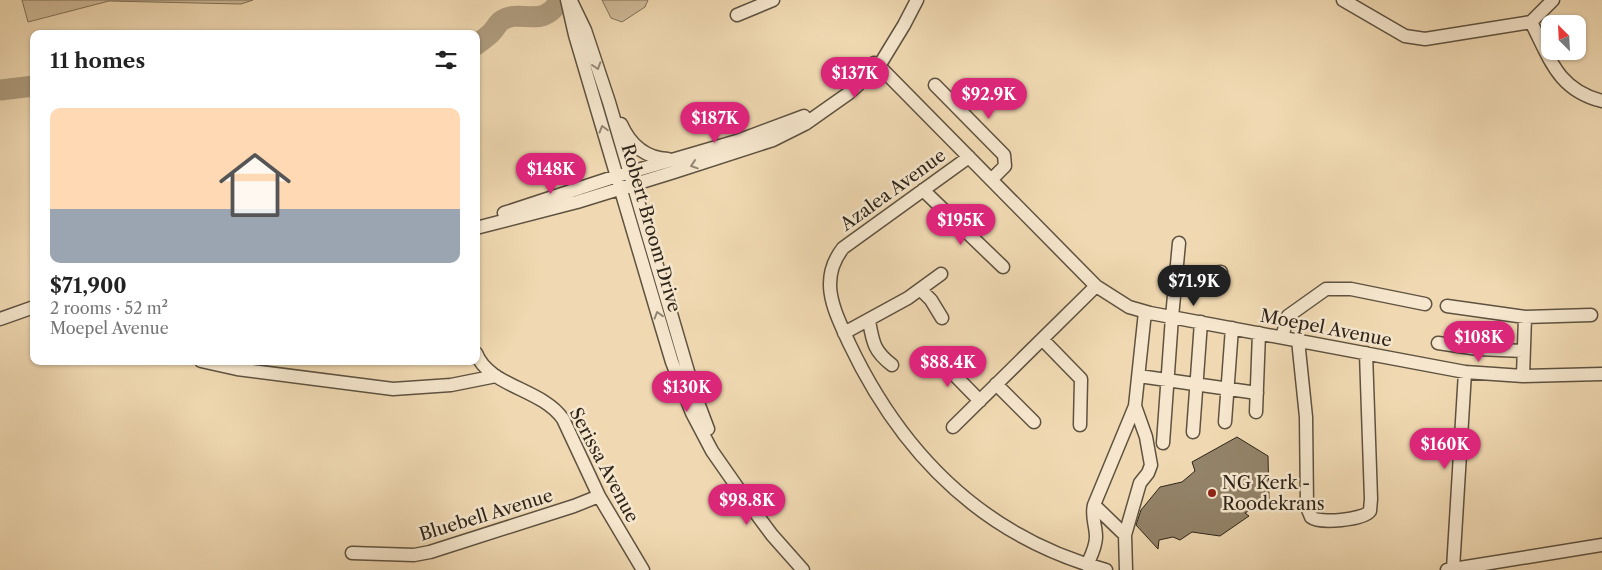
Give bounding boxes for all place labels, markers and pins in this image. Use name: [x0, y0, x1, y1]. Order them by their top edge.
pin: $137K: [820, 56, 890, 99]
pin: $92.9K: [948, 78, 1030, 120]
pin: $187K: [680, 102, 750, 144]
pin: $148K: [516, 152, 586, 195]
pin: $195K: [926, 204, 996, 246]
pin: $71.9K: [1153, 264, 1235, 307]
pin: $108K: [1444, 320, 1514, 363]
pin: $88.4K: [907, 346, 989, 388]
pin: $130K: [652, 370, 722, 413]
pin: $160K: [1410, 428, 1480, 470]
place label: NG Kerk - Roodekrans: [1222, 472, 1325, 515]
pin: $98.8K: [706, 484, 788, 526]
marker: NG Kerk - Roodekrans: [1206, 487, 1218, 499]

